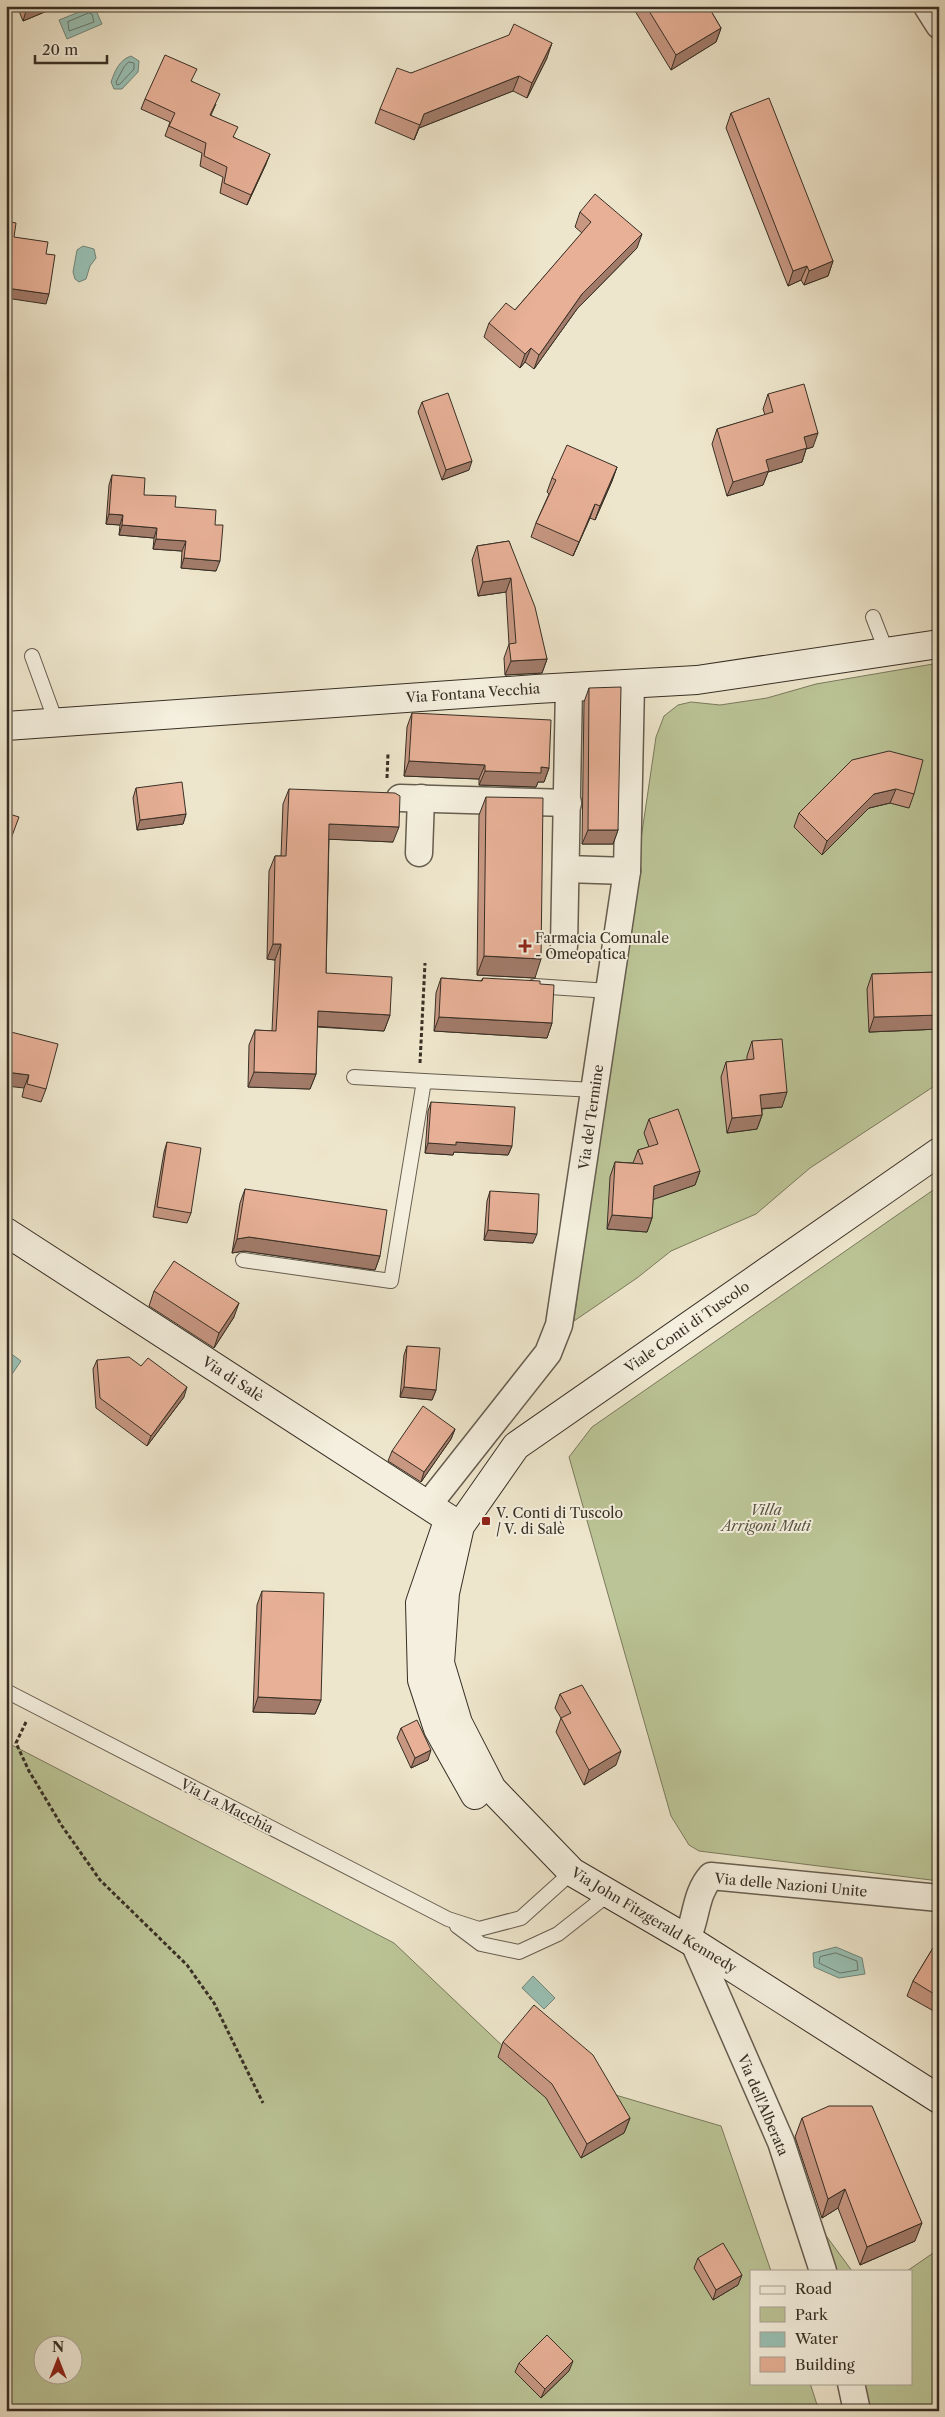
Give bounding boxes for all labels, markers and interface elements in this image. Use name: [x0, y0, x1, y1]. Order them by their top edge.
scale bar: [35, 32, 108, 64]
text: 20 m: [42, 40, 78, 59]
street label: Via Fontana Vecchia: [404, 679, 541, 707]
place label: Farmacia Comunale - Omeopatica: [535, 929, 669, 963]
marker: Farmacia Comunale - Omeopatica: [519, 940, 531, 952]
street label: Via del Termine: [575, 1063, 607, 1172]
street label: Viale Conti di Tuscolo: [620, 1277, 753, 1377]
street label: Via di Salè: [198, 1352, 267, 1406]
park label: Villa Arrigoni Muti: [719, 1501, 812, 1535]
place label: V. Conti di Tuscolo / V. di Salè: [495, 1504, 623, 1538]
marker: V. Conti di Tuscolo / V. di Salè: [480, 1515, 492, 1527]
street label: Via La Macchia: [177, 1774, 277, 1837]
street label: Via John Fitzgerald Kennedy: [567, 1863, 740, 1977]
street label: Via delle Nazioni Unite: [713, 1869, 868, 1901]
street label: Via dell'Alberata: [733, 2051, 793, 2159]
legend: [750, 2270, 912, 2384]
text: Road: [795, 2279, 832, 2298]
text: Park: [795, 2305, 829, 2324]
text: Water: [794, 2329, 839, 2348]
north arrow: [32, 2334, 82, 2384]
text: N: [52, 2338, 64, 2356]
text: Building: [795, 2355, 855, 2374]

